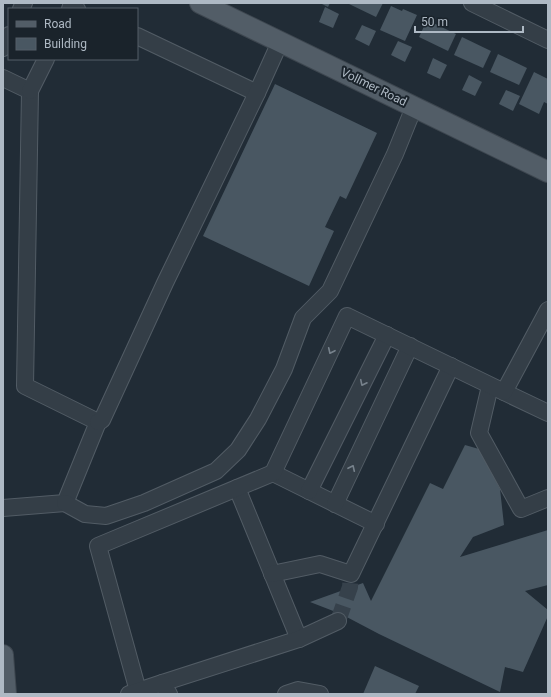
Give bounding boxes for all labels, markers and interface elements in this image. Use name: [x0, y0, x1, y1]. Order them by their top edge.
legend: [8, 8, 138, 60]
scale bar: [415, 8, 523, 34]
text: 50 m: [421, 15, 448, 29]
text: Road: [44, 17, 72, 31]
text: Building: [44, 37, 87, 51]
street label: Vollmer Road: [339, 65, 409, 109]
one-way arrow: [328, 347, 336, 354]
one-way arrow: [360, 378, 368, 386]
one-way arrow: [347, 465, 355, 473]

